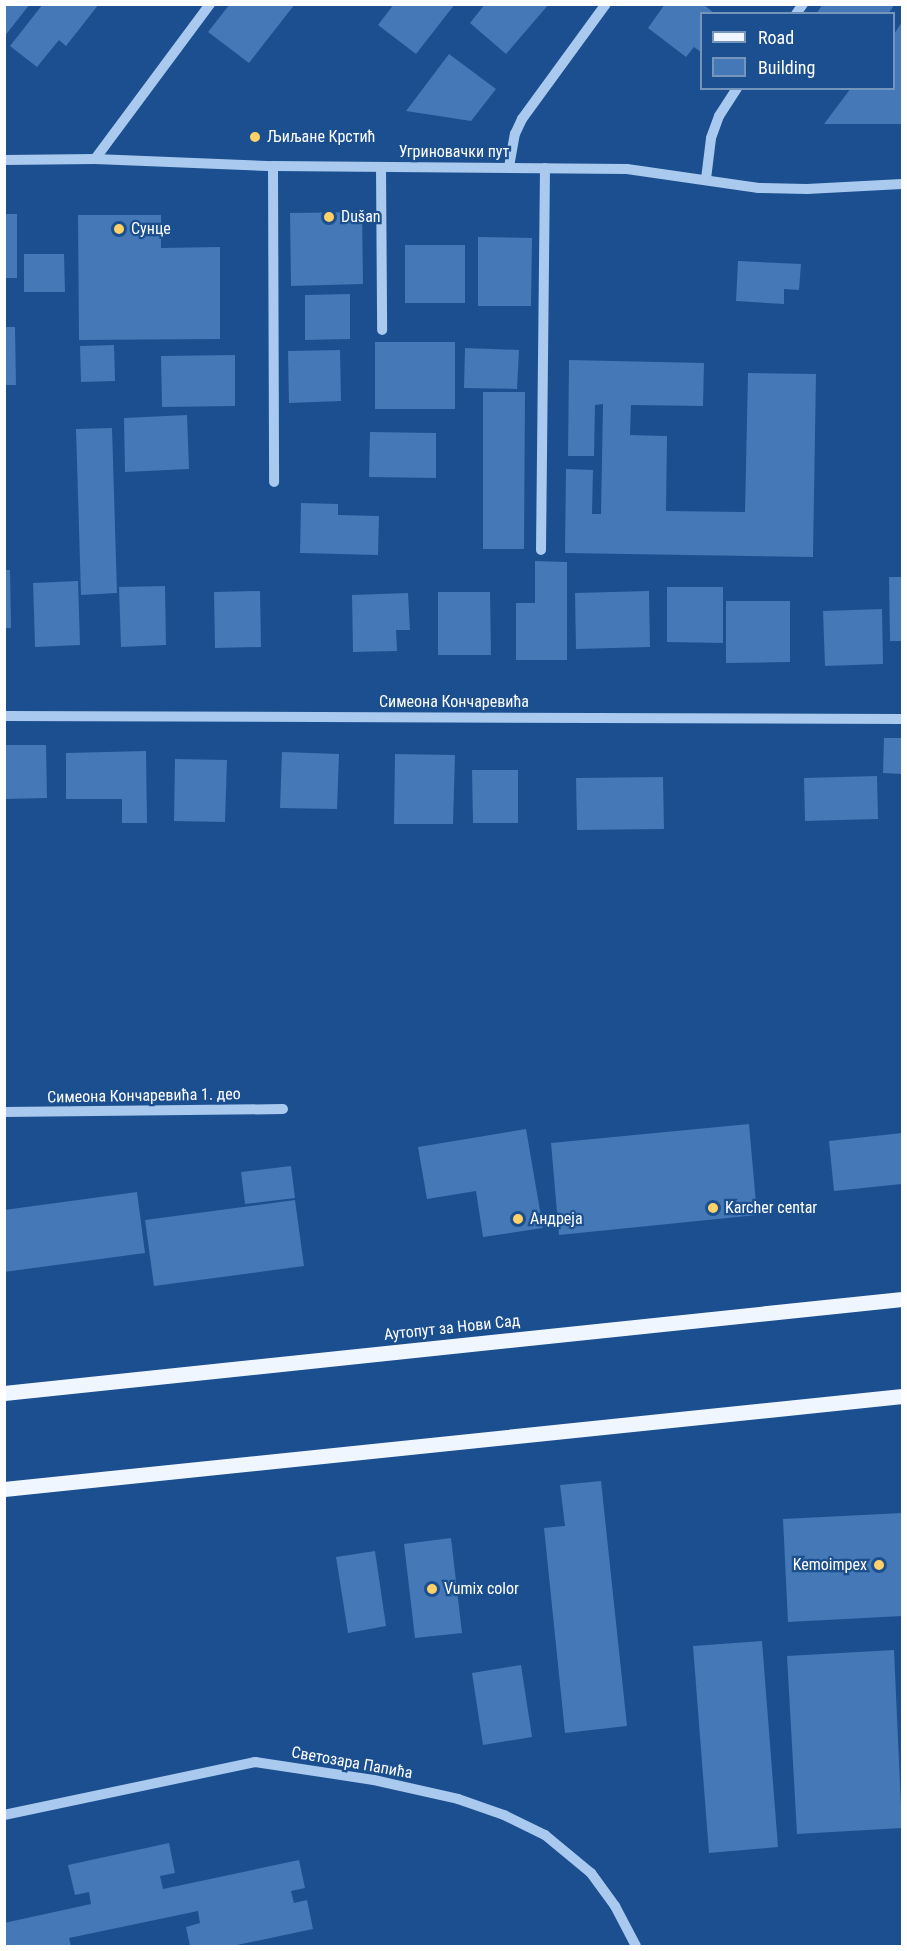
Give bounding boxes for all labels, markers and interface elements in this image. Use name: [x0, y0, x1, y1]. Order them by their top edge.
legend: [700, 12, 895, 90]
text: Road: [758, 27, 794, 48]
text: Building: [758, 57, 815, 78]
place label: Љиљане Крстић: [267, 127, 376, 147]
marker: Љиљане Крстић: [248, 130, 262, 144]
street label: Угриновачки пут: [399, 142, 509, 162]
place label: Dušan: [341, 207, 381, 227]
marker: Dušan: [322, 210, 336, 224]
place label: Сунце: [131, 219, 171, 239]
marker: Сунце: [112, 222, 126, 236]
street label: Симеона Кончаревића: [379, 692, 529, 712]
street label: Симеона Кончаревића 1. део: [47, 1085, 241, 1107]
place label: Karcher centar: [725, 1198, 817, 1218]
marker: Karcher centar: [706, 1201, 720, 1215]
place label: Андреја: [530, 1209, 583, 1229]
marker: Андреја: [511, 1212, 525, 1226]
street label: Аутопут за Нови Сад: [383, 1311, 521, 1345]
place label: Kemoimpex: [793, 1555, 867, 1575]
marker: Kemoimpex: [872, 1558, 886, 1572]
place label: Vumix color: [444, 1579, 519, 1599]
marker: Vumix color: [425, 1582, 439, 1596]
street label: Светозара Папића: [290, 1743, 414, 1783]

